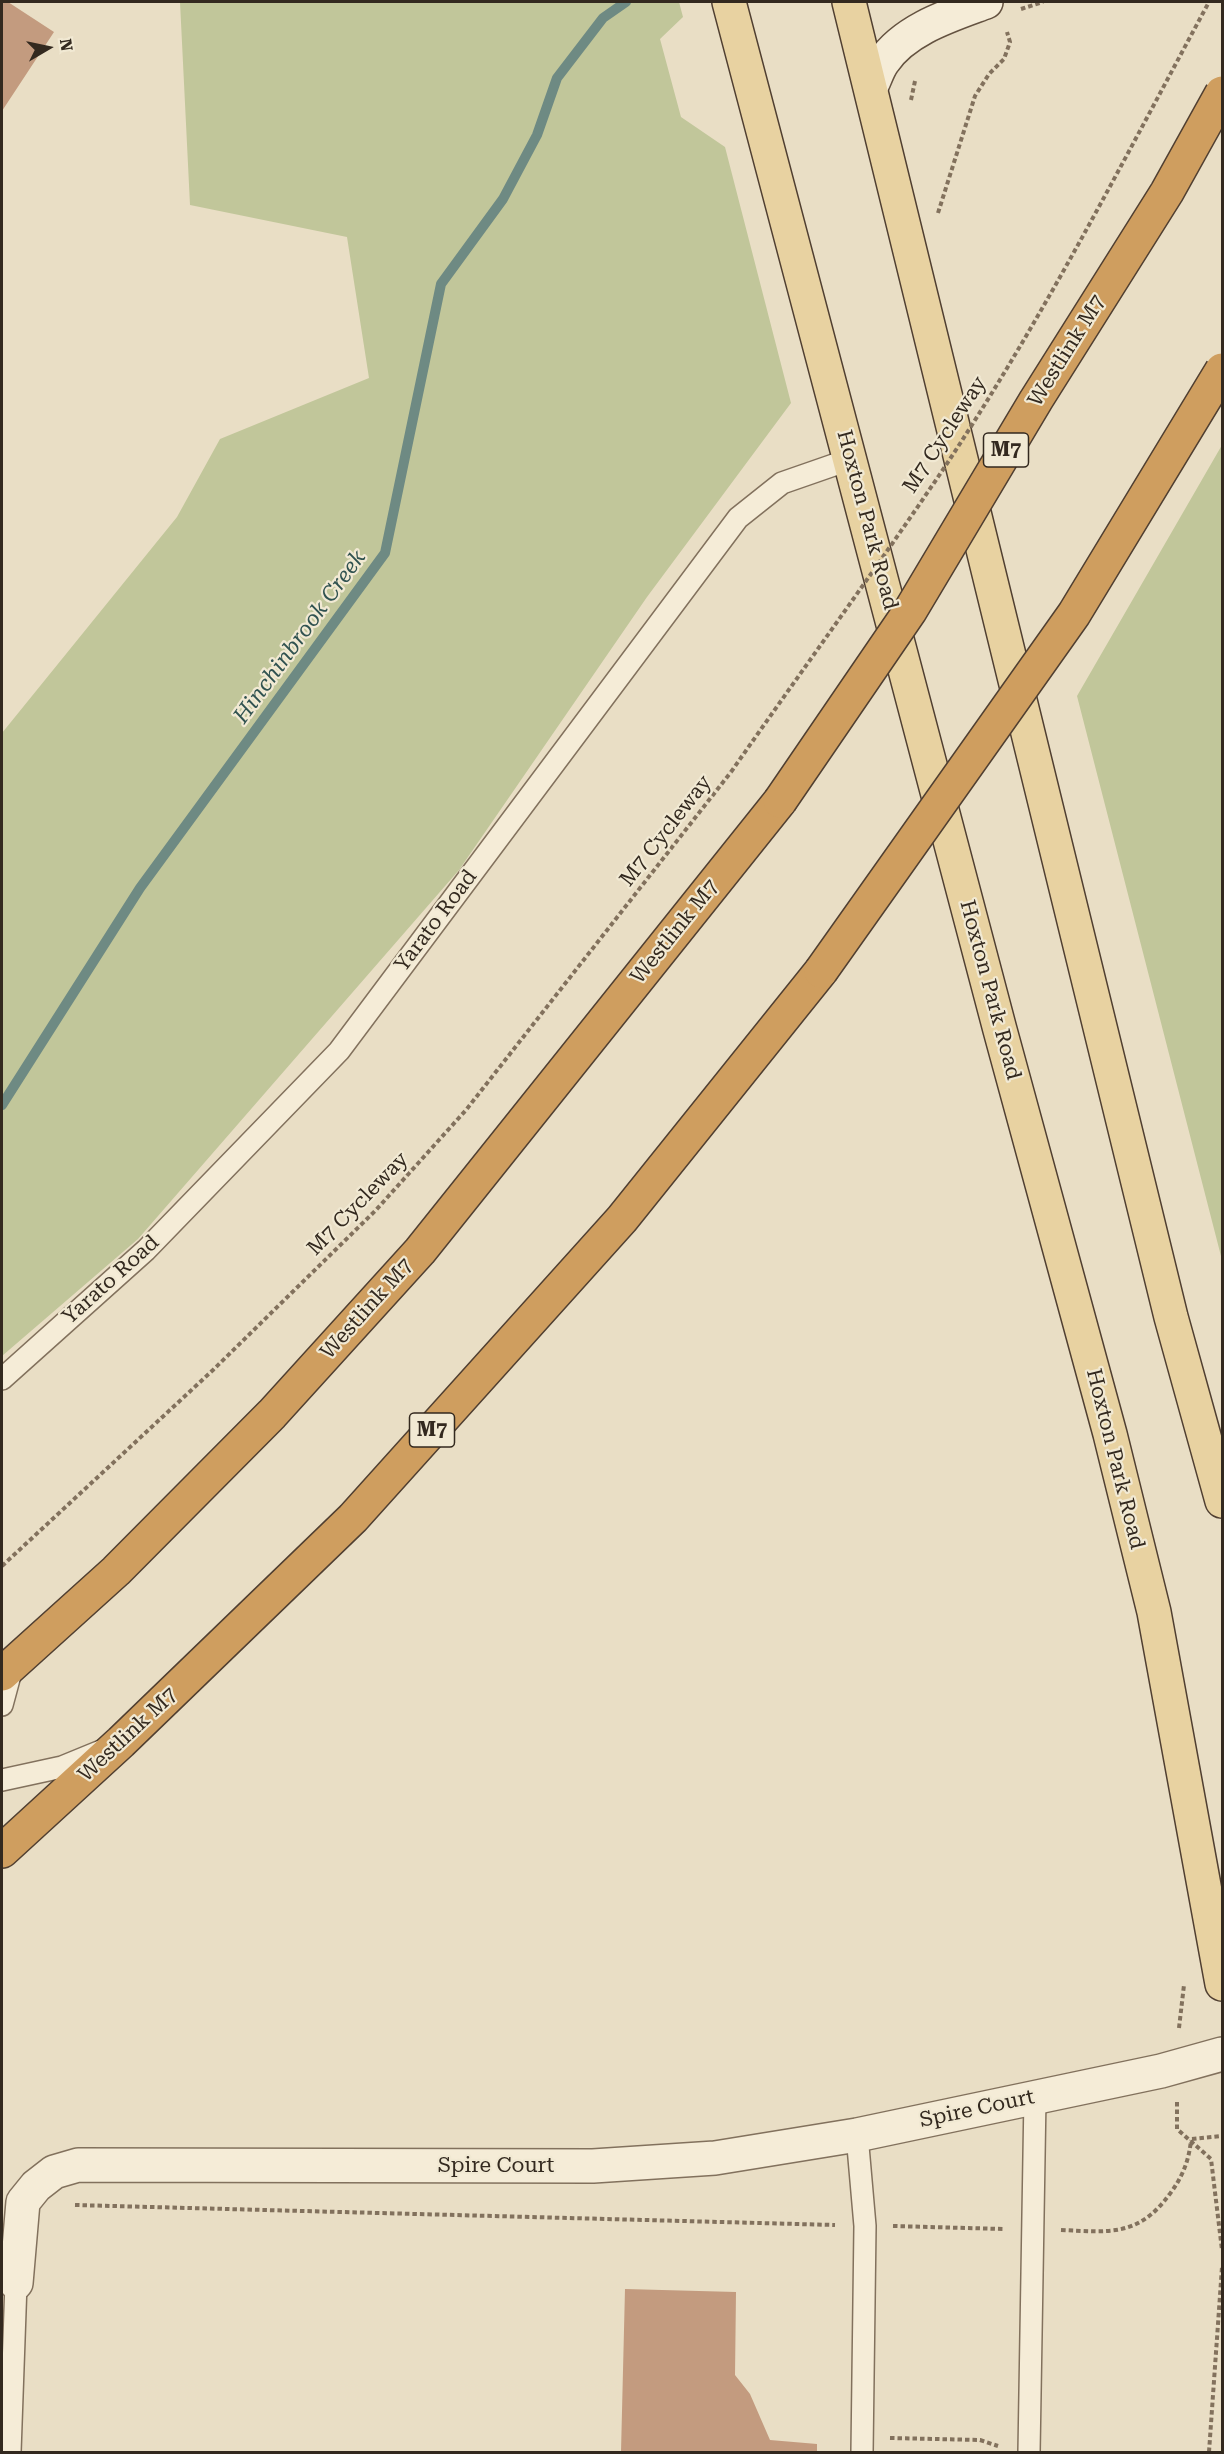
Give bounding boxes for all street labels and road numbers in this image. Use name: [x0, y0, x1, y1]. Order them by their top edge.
street label: Westlink M7: [1023, 291, 1111, 411]
street label: M7 Cycleway: [898, 372, 992, 498]
street label: Hoxton Park Road: [831, 427, 903, 613]
road number: M7: [984, 433, 1028, 467]
street label: M7 Cycleway: [615, 770, 717, 892]
street label: Yarato Road: [389, 865, 483, 977]
street label: Westlink M7: [625, 875, 725, 989]
street label: Hoxton Park Road: [954, 897, 1026, 1083]
street label: M7 Cycleway: [302, 1147, 414, 1261]
street label: Yarato Road: [58, 1230, 164, 1330]
street label: Westlink M7: [315, 1254, 419, 1364]
street label: Hoxton Park Road: [1080, 1366, 1150, 1552]
road number: M7: [410, 1413, 454, 1447]
street label: Westlink M7: [73, 1683, 183, 1787]
street label: Spire Court: [917, 2085, 1037, 2133]
street label: Spire Court: [438, 2153, 554, 2179]

